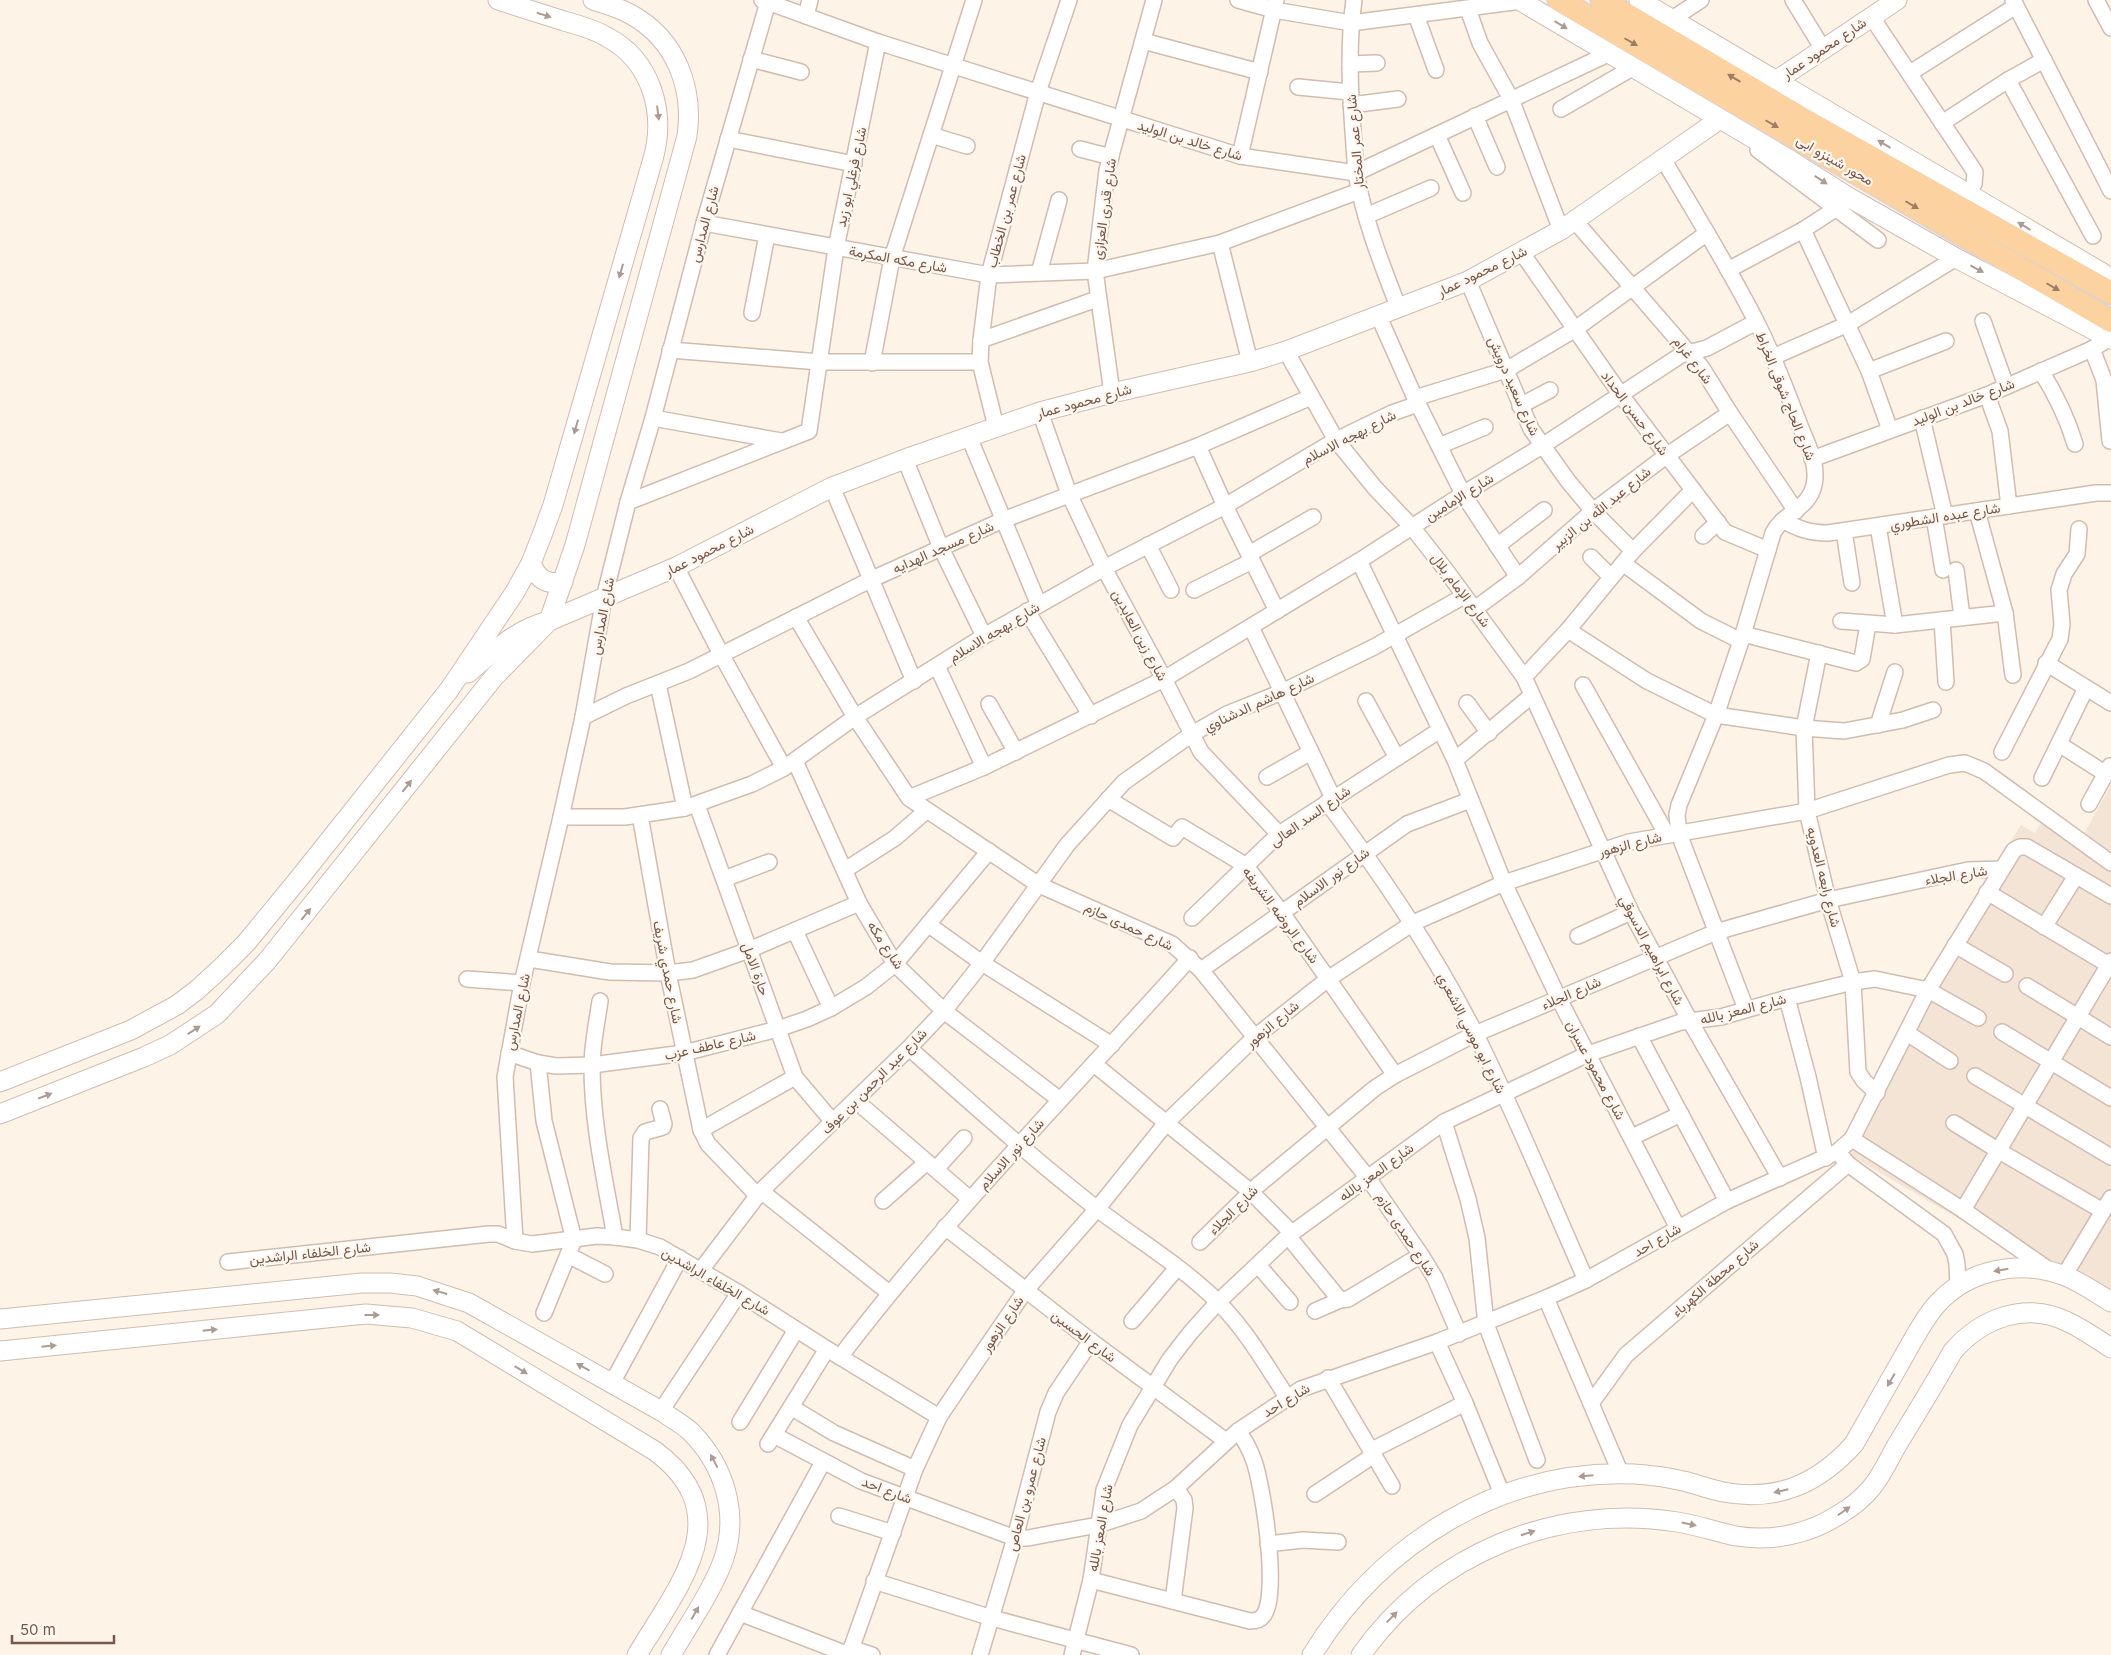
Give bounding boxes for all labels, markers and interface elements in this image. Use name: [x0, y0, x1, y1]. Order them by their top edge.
one-way arrow: [537, 11, 552, 19]
street label: شارع محمود عمار: [1778, 13, 1871, 85]
one-way arrow: [1555, 20, 1568, 29]
one-way arrow: [1624, 38, 1639, 46]
one-way arrow: [1728, 74, 1741, 83]
street label: شارع عمر المختار: [1342, 94, 1370, 191]
one-way arrow: [654, 106, 662, 122]
street label: شارع خالد بن الوليد: [1135, 115, 1245, 166]
one-way arrow: [1765, 119, 1778, 128]
street label: شارع فرغلي ابو زيد: [832, 125, 873, 229]
street label: محور شينزو ابى: [1793, 131, 1877, 189]
one-way arrow: [1878, 139, 1891, 148]
street label: شارع عمر بن الخطاب: [982, 152, 1032, 270]
street label: شارع قدرى العزازى: [1088, 157, 1122, 261]
one-way arrow: [1814, 175, 1828, 184]
street label: شارع المدارس: [685, 184, 725, 265]
one-way arrow: [1906, 201, 1919, 210]
one-way arrow: [2017, 222, 2031, 231]
street label: شارع محمود عمار: [1433, 241, 1531, 303]
street label: شارع مكه المكرمة: [847, 242, 949, 278]
one-way arrow: [616, 263, 624, 278]
one-way arrow: [1970, 265, 1985, 273]
one-way arrow: [2046, 282, 2059, 291]
street label: شارع الحاج شوقى الخراط: [1750, 329, 1820, 464]
street label: شارع غرام: [1668, 332, 1717, 389]
street label: شارع سعيد درويش: [1482, 334, 1544, 439]
street label: شارع حسن الحداد: [1596, 367, 1673, 460]
street label: شارع خالد بن الوليد: [1909, 374, 2018, 432]
street label: شارع محمود عمار: [1033, 380, 1134, 425]
street label: شارع بهجه الاسلام: [1299, 406, 1400, 470]
one-way arrow: [571, 419, 579, 434]
street label: شارع عبد الله بن الزبير: [1547, 462, 1656, 556]
street label: شارع الإمامين: [1421, 469, 1498, 527]
street label: شارع عبده الشطوري: [1888, 498, 2002, 537]
street label: شارع مسجد الهدايه: [890, 517, 997, 579]
street label: شارع محمود عمار: [660, 520, 758, 582]
street label: شارع الإمام بلال: [1426, 549, 1495, 632]
street label: شارع المدارس: [586, 576, 620, 657]
street label: شارع زين العابدين: [1107, 586, 1172, 685]
street label: شارع بهجه الاسلام: [945, 598, 1044, 668]
street label: شارع هاشم الدشناوي: [1201, 669, 1318, 738]
one-way arrow: [401, 780, 412, 793]
street label: شارع السد العالى: [1266, 781, 1355, 852]
street label: شارع رابعه العدويه: [1801, 825, 1845, 930]
street label: شارع الزهور: [1596, 827, 1664, 863]
street label: شارع نور الاسلام: [1289, 843, 1374, 912]
street label: شارع الجلاء: [1923, 861, 1989, 891]
street label: شارع الروضه الشريفه: [1237, 863, 1323, 968]
street label: شارع ابراهيم الدسوقي: [1613, 892, 1689, 1010]
street label: شارع حمدى حازم: [1081, 898, 1176, 956]
one-way arrow: [300, 907, 311, 920]
street label: شارع مكه: [862, 917, 908, 974]
street label: شارع حمدي شريف: [646, 919, 687, 1026]
street label: حارة الامل: [738, 940, 774, 998]
street label: شارع ابو موسي الاشعري: [1431, 970, 1510, 1098]
street label: شارع المدارس: [500, 972, 536, 1053]
street label: شارع الجلاء: [1538, 972, 1604, 1015]
street label: شارع المعز بالله: [1698, 990, 1788, 1030]
street label: شارع الزهور: [1241, 996, 1304, 1054]
street label: شارع محمود عسران: [1560, 1017, 1630, 1124]
street label: شارع عبد الرحمن بن عوف: [817, 1024, 932, 1139]
one-way arrow: [187, 1025, 200, 1035]
street label: شارع عاطف عزب: [663, 1026, 758, 1066]
one-way arrow: [38, 1092, 53, 1099]
street label: شارع نور الاسلام: [974, 1115, 1049, 1195]
street label: شارع المعز بالله: [1335, 1139, 1418, 1207]
street label: شارع الجلاء: [1204, 1181, 1263, 1240]
street label: شارع حمدى حازم: [1371, 1189, 1440, 1280]
street label: شارع احد: [1630, 1219, 1685, 1263]
street label: شارع محطة الكهرباء: [1668, 1235, 1764, 1322]
street label: شارع الخلفاء الراشدين: [248, 1238, 372, 1270]
street label: شارع الخلفاء الراشدين: [658, 1243, 773, 1321]
one-way arrow: [1992, 1266, 2008, 1274]
one-way arrow: [432, 1288, 447, 1296]
street label: شارع الزهور: [976, 1292, 1029, 1358]
street label: شارع الحسين: [1047, 1306, 1120, 1368]
one-way arrow: [364, 1311, 380, 1319]
one-way arrow: [202, 1326, 218, 1334]
one-way arrow: [41, 1342, 57, 1350]
one-way arrow: [577, 1363, 590, 1372]
one-way arrow: [515, 1366, 528, 1375]
one-way arrow: [1886, 1373, 1895, 1386]
street label: شارع احد: [1259, 1379, 1314, 1423]
street label: شارع عمرو بن العاص: [1002, 1435, 1052, 1554]
one-way arrow: [710, 1454, 718, 1468]
street label: شارع احد: [859, 1472, 915, 1510]
one-way arrow: [1578, 1472, 1594, 1480]
street label: شارع المعز بالله: [1083, 1483, 1118, 1573]
one-way arrow: [1774, 1487, 1789, 1495]
one-way arrow: [1837, 1506, 1851, 1516]
one-way arrow: [1681, 1520, 1696, 1528]
one-way arrow: [1521, 1528, 1536, 1536]
one-way arrow: [691, 1605, 699, 1620]
scale bar: [12, 1612, 115, 1644]
one-way arrow: [1386, 1612, 1398, 1624]
text: 50 m: [20, 1620, 56, 1639]

